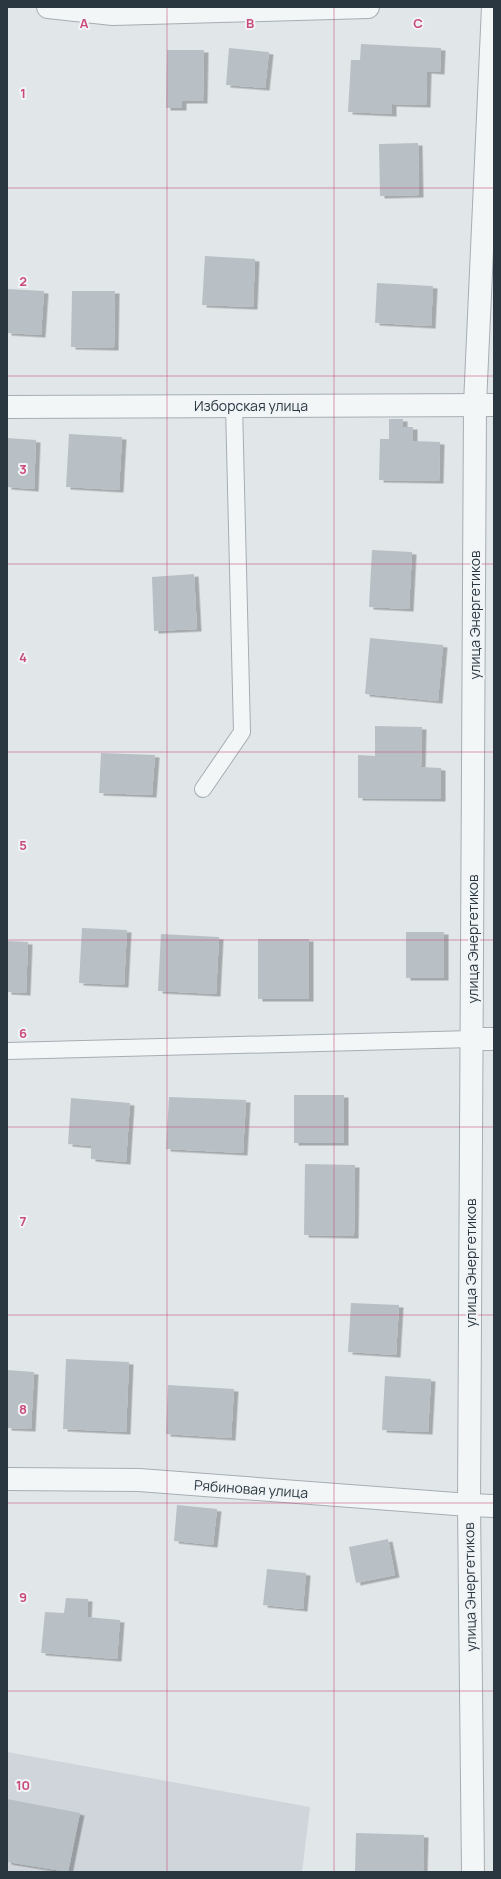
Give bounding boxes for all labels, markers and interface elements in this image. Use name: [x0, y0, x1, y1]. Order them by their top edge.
text: A: [80, 14, 89, 32]
text: B: [246, 14, 254, 32]
text: C: [413, 14, 423, 32]
text: 1: [20, 84, 26, 102]
text: 2: [19, 272, 27, 290]
street label: Изборская улица: [194, 396, 308, 415]
text: 3: [19, 460, 27, 478]
street label: улица Энергетиков: [465, 550, 484, 680]
text: 4: [19, 648, 27, 666]
text: 5: [19, 836, 27, 854]
street label: улица Энергетиков: [463, 874, 482, 1004]
text: 6: [19, 1024, 27, 1042]
street label: улица Энергетиков: [461, 1198, 480, 1328]
text: 7: [20, 1212, 27, 1230]
text: 8: [19, 1400, 27, 1418]
street label: Рябиновая улица: [193, 1475, 309, 1502]
street label: улица Энергетиков: [459, 1522, 480, 1652]
text: 9: [19, 1588, 27, 1606]
text: 10: [16, 1776, 30, 1794]

